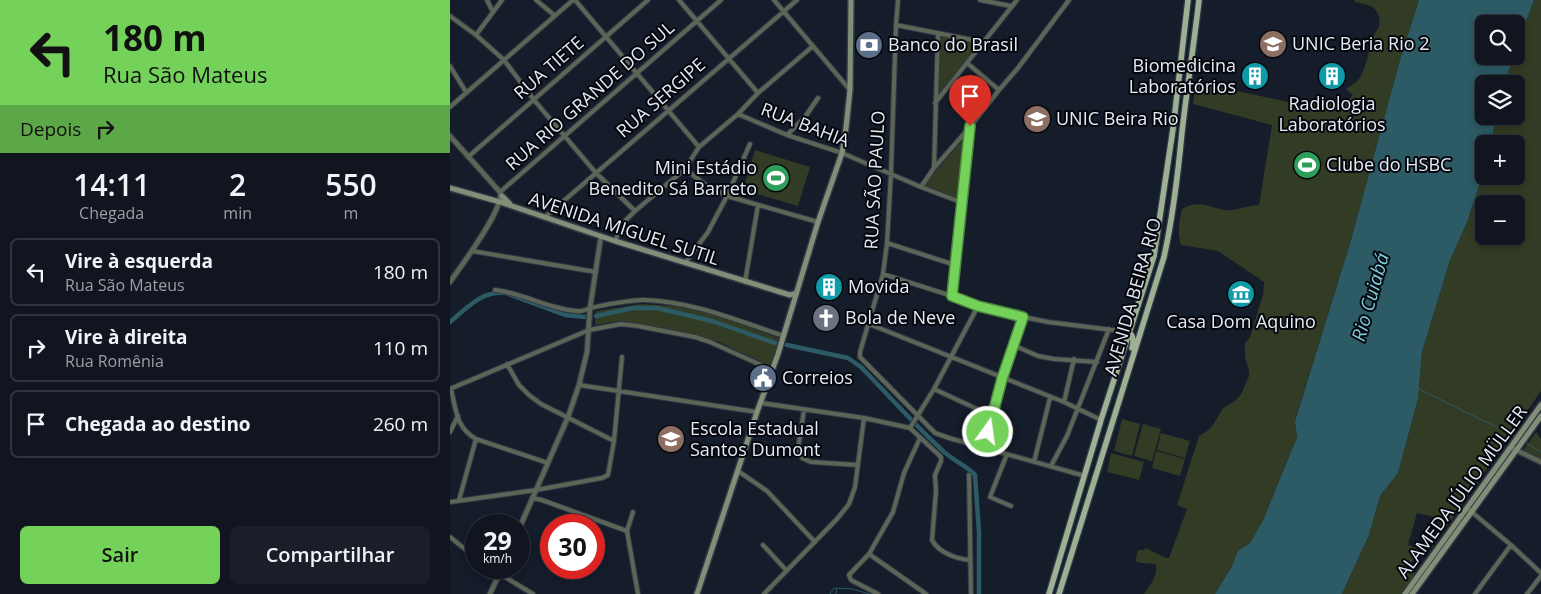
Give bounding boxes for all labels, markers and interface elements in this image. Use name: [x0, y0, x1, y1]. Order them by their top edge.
text: 180 m: [103, 14, 207, 61]
street label: RUA RIO GRANDE DO SUL: [500, 15, 679, 175]
map controls: [1475, 15, 1525, 245]
button: search: [1475, 15, 1525, 65]
icon: left: [20, 20, 85, 85]
school or university icon: UNIC Beria Rio 2: [1258, 29, 1288, 59]
street label: RUA TIETE: [508, 30, 588, 104]
bank icon: Banco do Brasil: [854, 30, 884, 60]
place label: UNIC Beria Rio 2: [1292, 31, 1429, 55]
place label: Banco do Brasil: [888, 32, 1018, 56]
street label: RUA SERGIPE: [611, 52, 710, 142]
place label: Biomedicina Laboratórios: [1129, 53, 1236, 98]
text: Rua São Mateus: [103, 59, 267, 89]
building icon: Biomedicina Laboratórios: [1240, 61, 1270, 91]
building icon: Radiologia Laboratórios: [1317, 61, 1347, 91]
pin: [949, 75, 991, 126]
button: layers: [1475, 75, 1525, 125]
icon: arrive: [956, 82, 984, 110]
place label: Radiologia Laboratórios: [1278, 91, 1386, 136]
street label: RUA BAHIA: [758, 96, 854, 152]
school or university icon: UNIC Beira Rio: [1022, 104, 1052, 134]
place label: UNIC Beira Rio: [1056, 106, 1179, 130]
street label: RUA SÃO PAULO: [858, 110, 890, 250]
icon: right: [91, 115, 119, 143]
text: Depois: [20, 116, 81, 142]
button: +: [1475, 135, 1525, 185]
sports icon: Clube do HSBC: [1292, 150, 1322, 180]
place label: Clube do HSBC: [1326, 152, 1451, 176]
place label: Mini Estádio Benedito Sá Barreto: [588, 155, 757, 200]
sports icon: Mini Estádio Benedito Sá Barreto: [761, 163, 791, 193]
text: 14:11: [73, 164, 150, 205]
text: 2: [229, 164, 246, 205]
text: 550: [325, 164, 377, 205]
street label: AVENIDA MIGUEL SUTIL: [526, 186, 722, 270]
button: −: [1475, 195, 1525, 245]
text: Chegada: [79, 202, 144, 224]
text: min: [223, 202, 252, 224]
text: m: [344, 202, 358, 224]
street label: AVENIDA BEIRA RIO: [1098, 215, 1166, 379]
text: Vire à esquerda: [65, 248, 213, 274]
water label: Rio Cuiabá: [1345, 250, 1395, 344]
icon: left: [22, 258, 50, 286]
text: 180 m: [373, 259, 428, 285]
building icon: Movida: [814, 272, 844, 302]
text: Rua São Mateus: [65, 274, 185, 296]
place label: Movida: [848, 274, 910, 298]
museum icon: Casa Dom Aquino: [1226, 279, 1256, 309]
church icon: Bola de Neve: [811, 303, 841, 333]
place label: Bola de Neve: [845, 305, 955, 329]
place label: Casa Dom Aquino: [1166, 309, 1316, 333]
text: Vire à direita: [65, 324, 188, 350]
icon: right: [22, 334, 50, 362]
text: 110 m: [373, 335, 428, 361]
text: Rua Romênia: [65, 350, 164, 372]
public building icon: Correios: [748, 363, 778, 393]
place label: Correios: [782, 365, 853, 389]
street label: ALAMEDA JÚLIO MÜLLER: [1390, 400, 1532, 583]
position arrow: [961, 405, 1013, 457]
icon: arrive: [22, 410, 50, 438]
text: Chegada ao destino: [65, 411, 251, 437]
text: 260 m: [373, 411, 428, 437]
place label: Escola Estadual Santos Dumont: [690, 416, 820, 461]
school or university icon: Escola Estadual Santos Dumont: [656, 424, 686, 454]
speed limit sign: 30: [540, 514, 605, 579]
text: 29: [483, 523, 512, 557]
button: Sair: [20, 526, 220, 584]
button: Compartilhar: [230, 526, 430, 584]
text: km/h: [483, 550, 512, 567]

